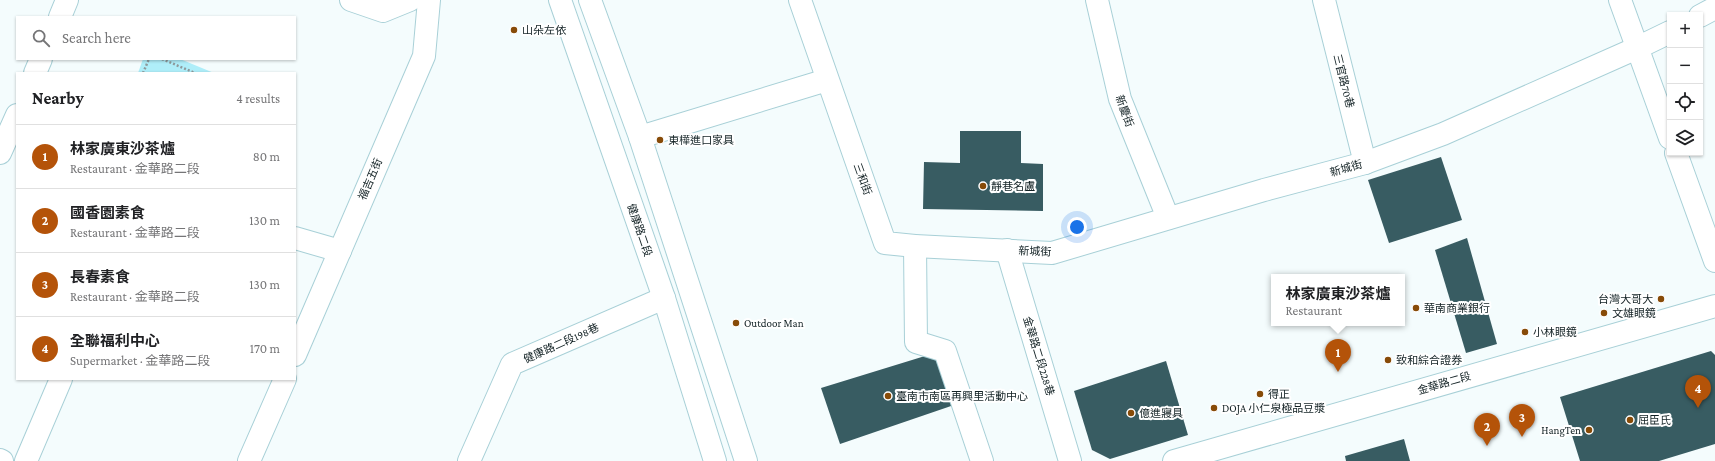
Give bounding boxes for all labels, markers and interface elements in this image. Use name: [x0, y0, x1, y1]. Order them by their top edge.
map controls: [1667, 12, 1703, 156]
button: +: [1667, 12, 1703, 48]
search box: [16, 16, 296, 60]
place label: 山朵左依: [522, 24, 567, 36]
marker: 山朵左依: [509, 25, 519, 35]
icon: search: [30, 27, 52, 49]
text: Search here: [62, 30, 131, 46]
button: −: [1667, 48, 1703, 84]
street label: 三官路70巷: [1332, 53, 1356, 109]
button: locate: [1667, 84, 1703, 120]
text: Nearby: [32, 89, 84, 108]
text: 4 results: [236, 91, 280, 106]
street label: 新慶街: [1114, 93, 1136, 129]
button: layers: [1667, 120, 1703, 156]
place label: 東樺進口家具: [668, 134, 734, 146]
marker: 東樺進口家具: [655, 135, 665, 145]
text: 林家廣東沙茶爐: [70, 141, 175, 157]
text: 1: [43, 149, 47, 164]
text: 80 m: [253, 149, 280, 164]
street label: 福吉五街: [356, 156, 384, 202]
street label: 新城街: [1328, 158, 1364, 178]
text: Restaurant · 金華路二段: [70, 161, 200, 176]
street label: 三和街: [852, 161, 874, 197]
place label: 靜巷名盧: [991, 180, 1035, 192]
marker: 靜巷名盧: [978, 181, 988, 191]
street label: 健康路二段: [625, 202, 655, 258]
text: 國香園素食: [70, 205, 145, 221]
text: 2: [42, 213, 48, 228]
text: 130 m: [249, 213, 280, 228]
your location: [1067, 217, 1087, 237]
text: Restaurant · 金華路二段: [70, 225, 200, 240]
street label: 新城街: [1018, 244, 1052, 258]
text: 長春素食: [70, 269, 130, 285]
popup: [1271, 274, 1405, 326]
text: 3: [42, 277, 48, 292]
text: 130 m: [249, 277, 280, 292]
text: 林家廣東沙茶爐: [1285, 286, 1391, 302]
text: Restaurant · 金華路二段: [70, 289, 200, 304]
place label: 台灣大哥大: [1598, 293, 1653, 305]
marker: 台灣大哥大: [1656, 294, 1666, 304]
place label: 華南商業銀行: [1424, 302, 1490, 314]
text: Restaurant: [1285, 303, 1342, 318]
marker: 華南商業銀行: [1411, 303, 1421, 313]
place label: 文雄眼鏡: [1612, 307, 1656, 319]
marker: 文雄眼鏡: [1599, 308, 1609, 318]
street label: 金華路二段228巷: [1021, 315, 1057, 397]
place label: Outdoor Man: [744, 317, 804, 329]
marker: Outdoor Man: [731, 318, 741, 328]
street label: 健康路二段198巷: [521, 321, 601, 365]
place label: 小林眼鏡: [1533, 326, 1577, 338]
marker: 小林眼鏡: [1520, 327, 1530, 337]
text: 全聯福利中心: [70, 333, 160, 349]
pin: 1: [1325, 339, 1351, 372]
text: 4: [41, 341, 49, 356]
text: 170 m: [250, 341, 280, 356]
text: Supermarket · 金華路二段: [70, 353, 210, 368]
place label: 致和綜合證券: [1396, 354, 1462, 366]
marker: 致和綜合證券: [1383, 355, 1393, 365]
street label: 金華路二段: [1416, 370, 1472, 396]
pin: 4: [1685, 375, 1711, 408]
place label: 得正: [1268, 388, 1290, 400]
marker: 得正: [1255, 389, 1265, 399]
place label: 臺南市南區再興里活動中心: [896, 390, 1028, 402]
marker: 臺南市南區再興里活動中心: [883, 391, 893, 401]
place label: DOJA 小仁泉極品豆漿: [1222, 402, 1325, 415]
marker: DOJA 小仁泉極品豆漿: [1209, 403, 1219, 413]
pin: 3: [1509, 404, 1535, 437]
place label: 億進寢具: [1139, 407, 1183, 419]
marker: 億進寢具: [1126, 408, 1136, 418]
pin: 2: [1474, 413, 1500, 446]
place label: 屈臣氏: [1638, 414, 1671, 426]
marker: 屈臣氏: [1625, 415, 1635, 425]
place label: HangTen: [1541, 424, 1581, 437]
marker: HangTen: [1584, 425, 1594, 435]

